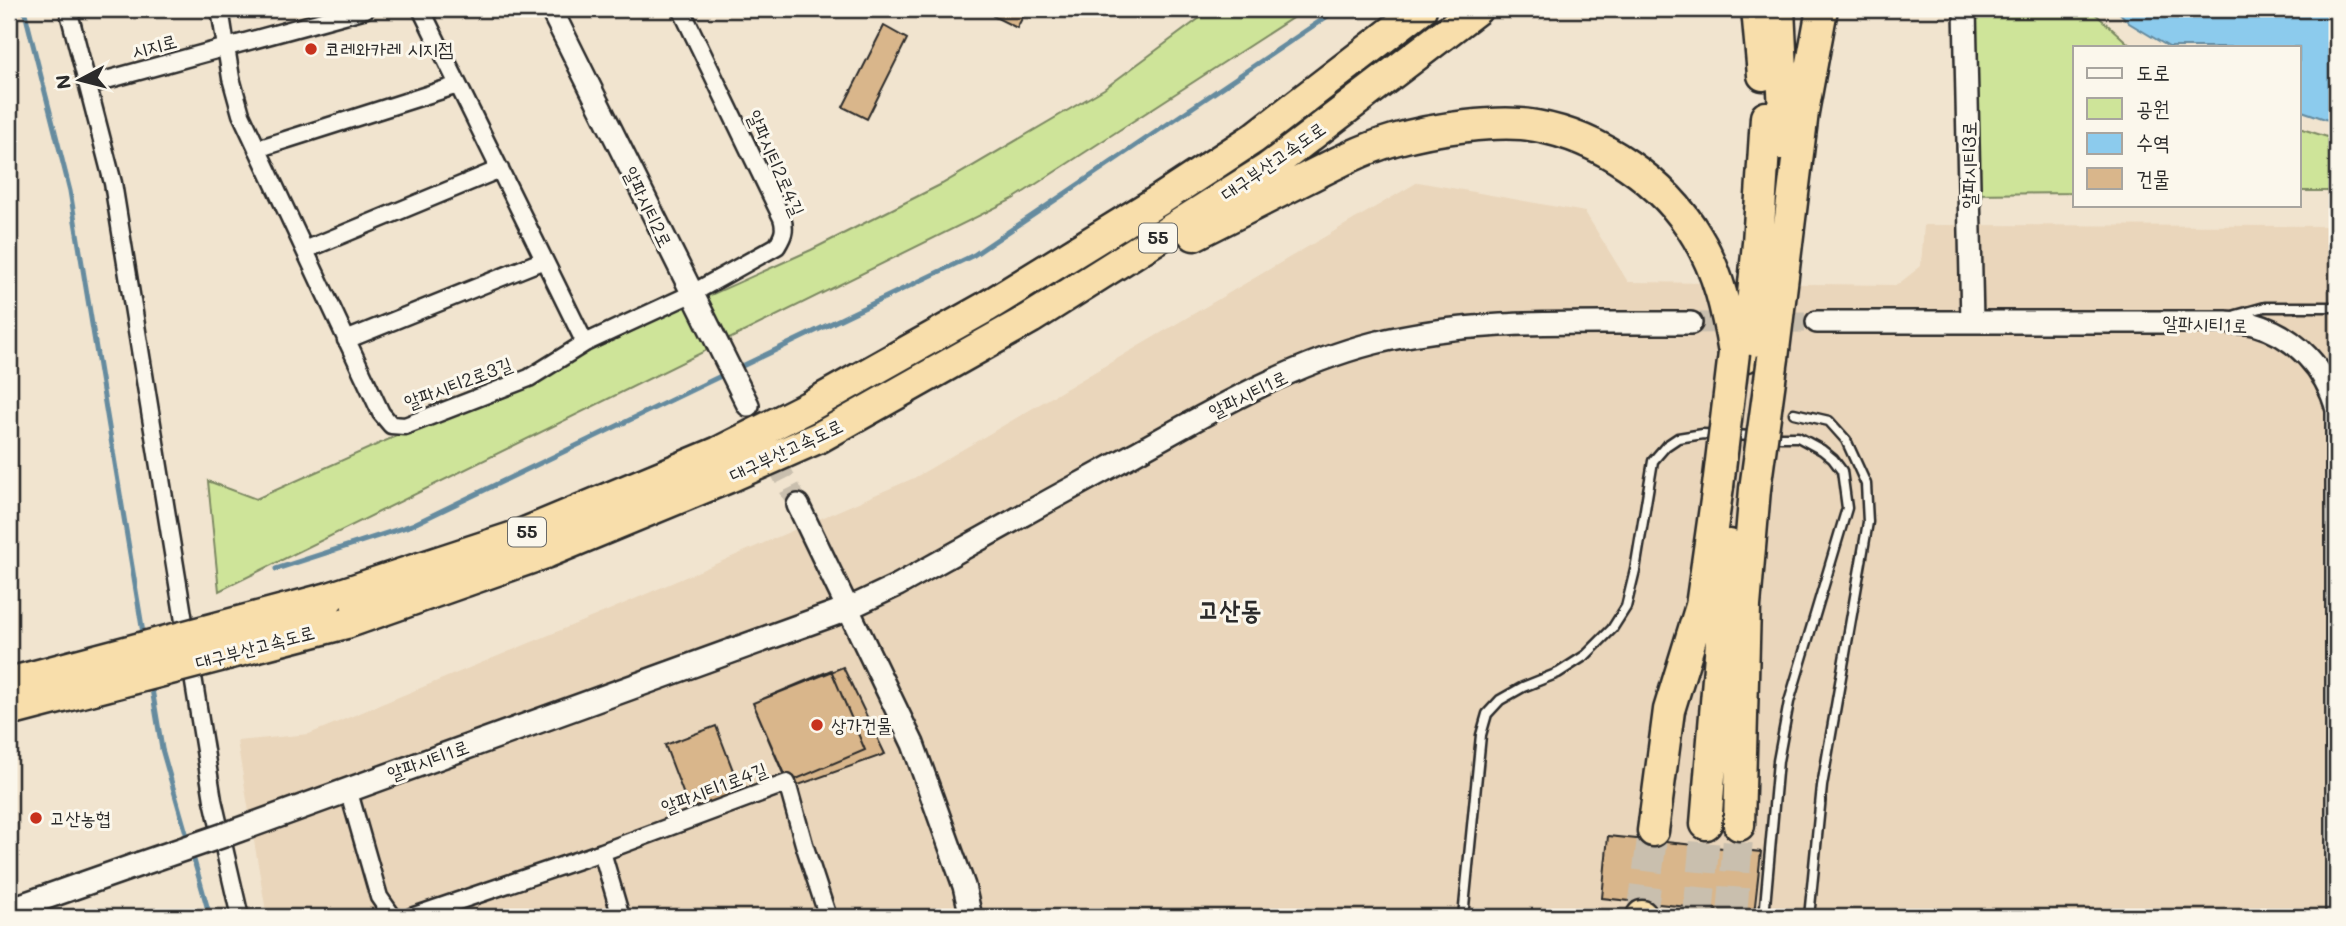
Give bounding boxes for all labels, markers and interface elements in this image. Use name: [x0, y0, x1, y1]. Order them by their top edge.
street label: 시지로: [128, 28, 179, 64]
place label: 코레와카레 시지점: [325, 36, 453, 61]
marker: 코레와카레 시지점: [303, 41, 319, 57]
north arrow: [46, 46, 116, 116]
legend: [2073, 46, 2300, 206]
text: 도로: [2136, 58, 2170, 85]
text: N: [49, 73, 76, 91]
text: 공원: [2136, 94, 2170, 121]
street label: 알파시티2로4길: [742, 106, 811, 220]
street label: 대구부산고속도로: [1215, 115, 1330, 206]
street label: 알파시티3로: [1956, 121, 1981, 209]
text: 수역: [2136, 128, 2170, 155]
street label: 알파시티2로: [618, 162, 679, 251]
text: 건물: [2136, 164, 2170, 191]
road number: 55: [1139, 224, 1177, 252]
street label: 알파시티1로: [2162, 310, 2248, 337]
street label: 알파시티2로3길: [400, 351, 515, 415]
street label: 알파시티1로: [1204, 364, 1291, 423]
street label: 대구부산고속도로: [725, 412, 846, 487]
road number: 55: [508, 518, 546, 546]
district label: 고산동: [1199, 592, 1261, 626]
street label: 대구부산고속도로: [193, 619, 317, 674]
place label: 상가건물: [831, 712, 892, 737]
marker: 상가건물: [809, 717, 825, 733]
street label: 알파시티1로: [384, 733, 472, 786]
street label: 알파시티1로4길: [657, 756, 770, 819]
place label: 고산농협: [50, 805, 111, 830]
marker: 고산농협: [28, 810, 44, 826]

